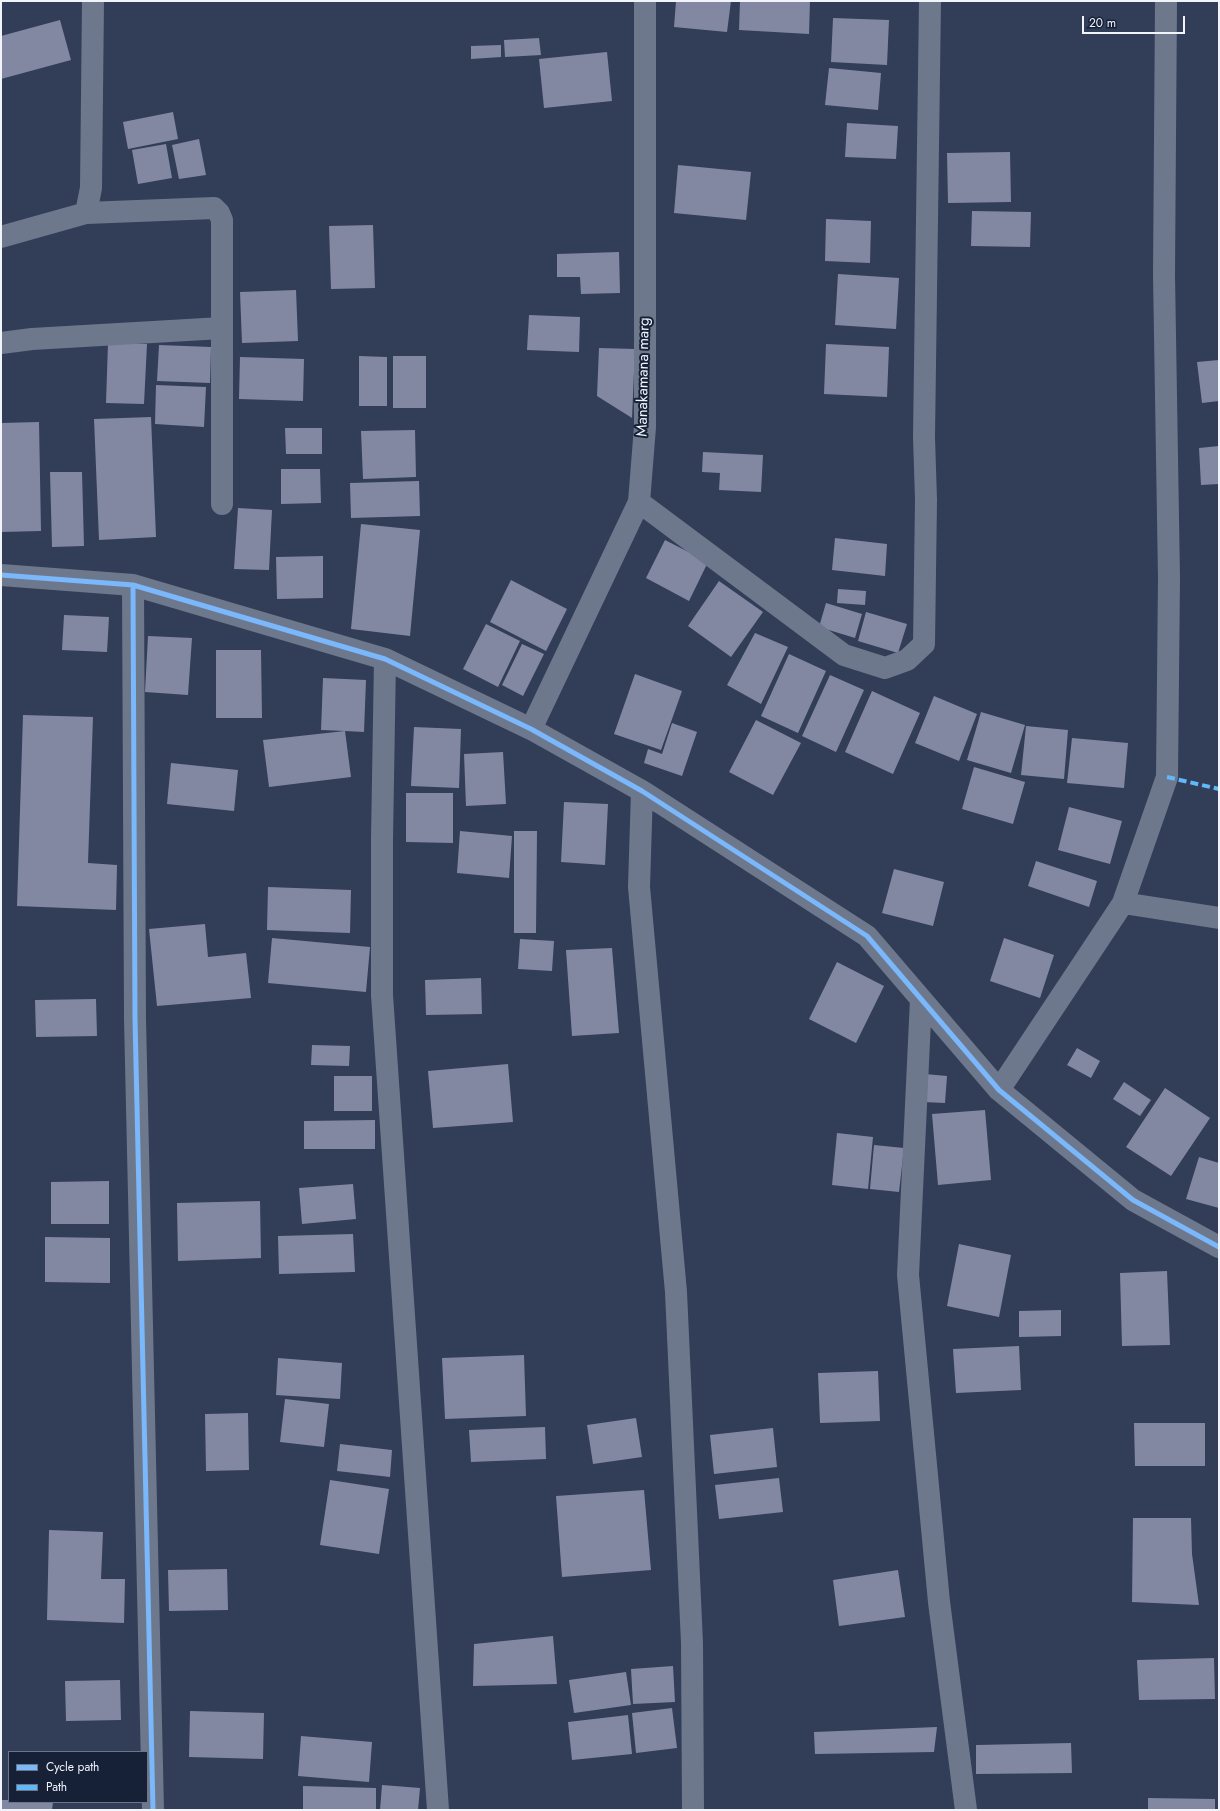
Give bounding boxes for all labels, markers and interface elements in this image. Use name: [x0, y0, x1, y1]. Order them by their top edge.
scale bar: [1084, 8, 1187, 34]
text: 20 m: [1089, 14, 1116, 32]
street label: Manakamana marg: [634, 317, 654, 437]
legend: [8, 1751, 148, 1803]
text: Cycle path: [46, 1758, 99, 1776]
text: Path: [46, 1778, 67, 1796]

